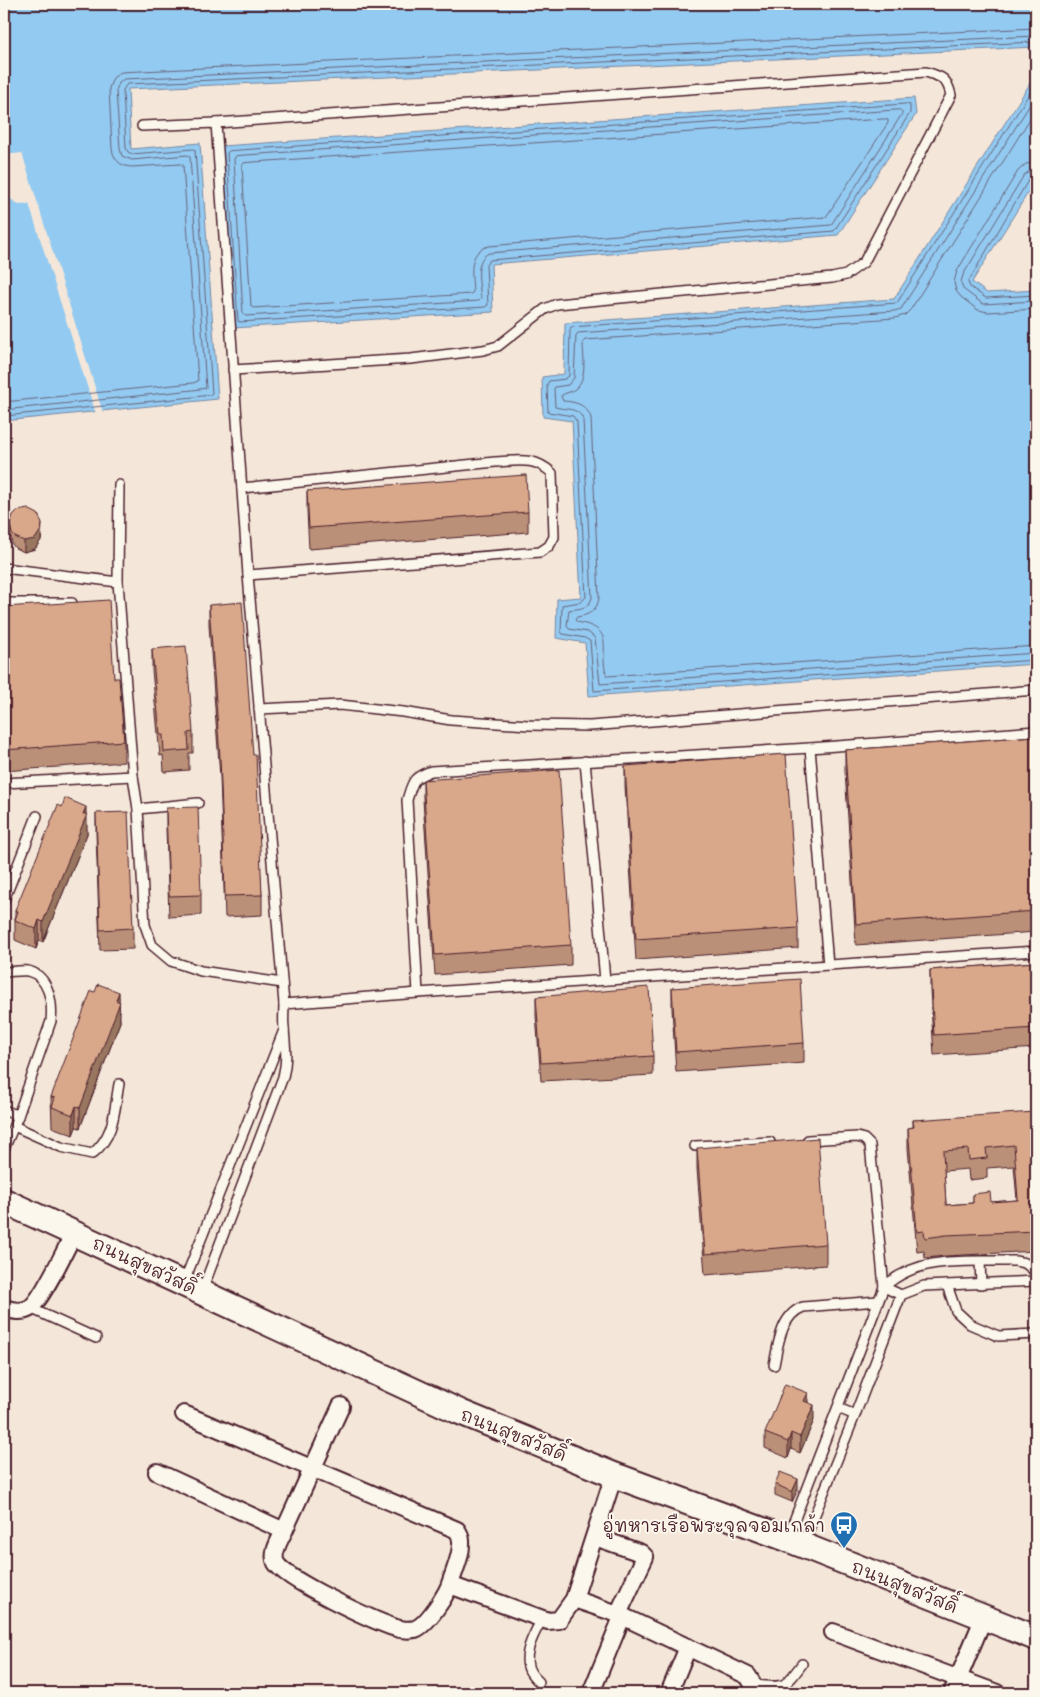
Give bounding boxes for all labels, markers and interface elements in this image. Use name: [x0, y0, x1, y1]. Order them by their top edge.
street label: ถนนสุขสวัสดิ์: [88, 1226, 203, 1302]
street label: ถนนสุขสวัสดิ์: [456, 1398, 573, 1468]
bus stop icon: อู่ทหารเรือพระจุลจอมเกล้า: [829, 1510, 859, 1549]
place label: อู่ทหารเรือพระจุลจอมเกล้า: [602, 1513, 825, 1539]
street label: ถนนสุขสวัสดิ์: [847, 1550, 964, 1620]

